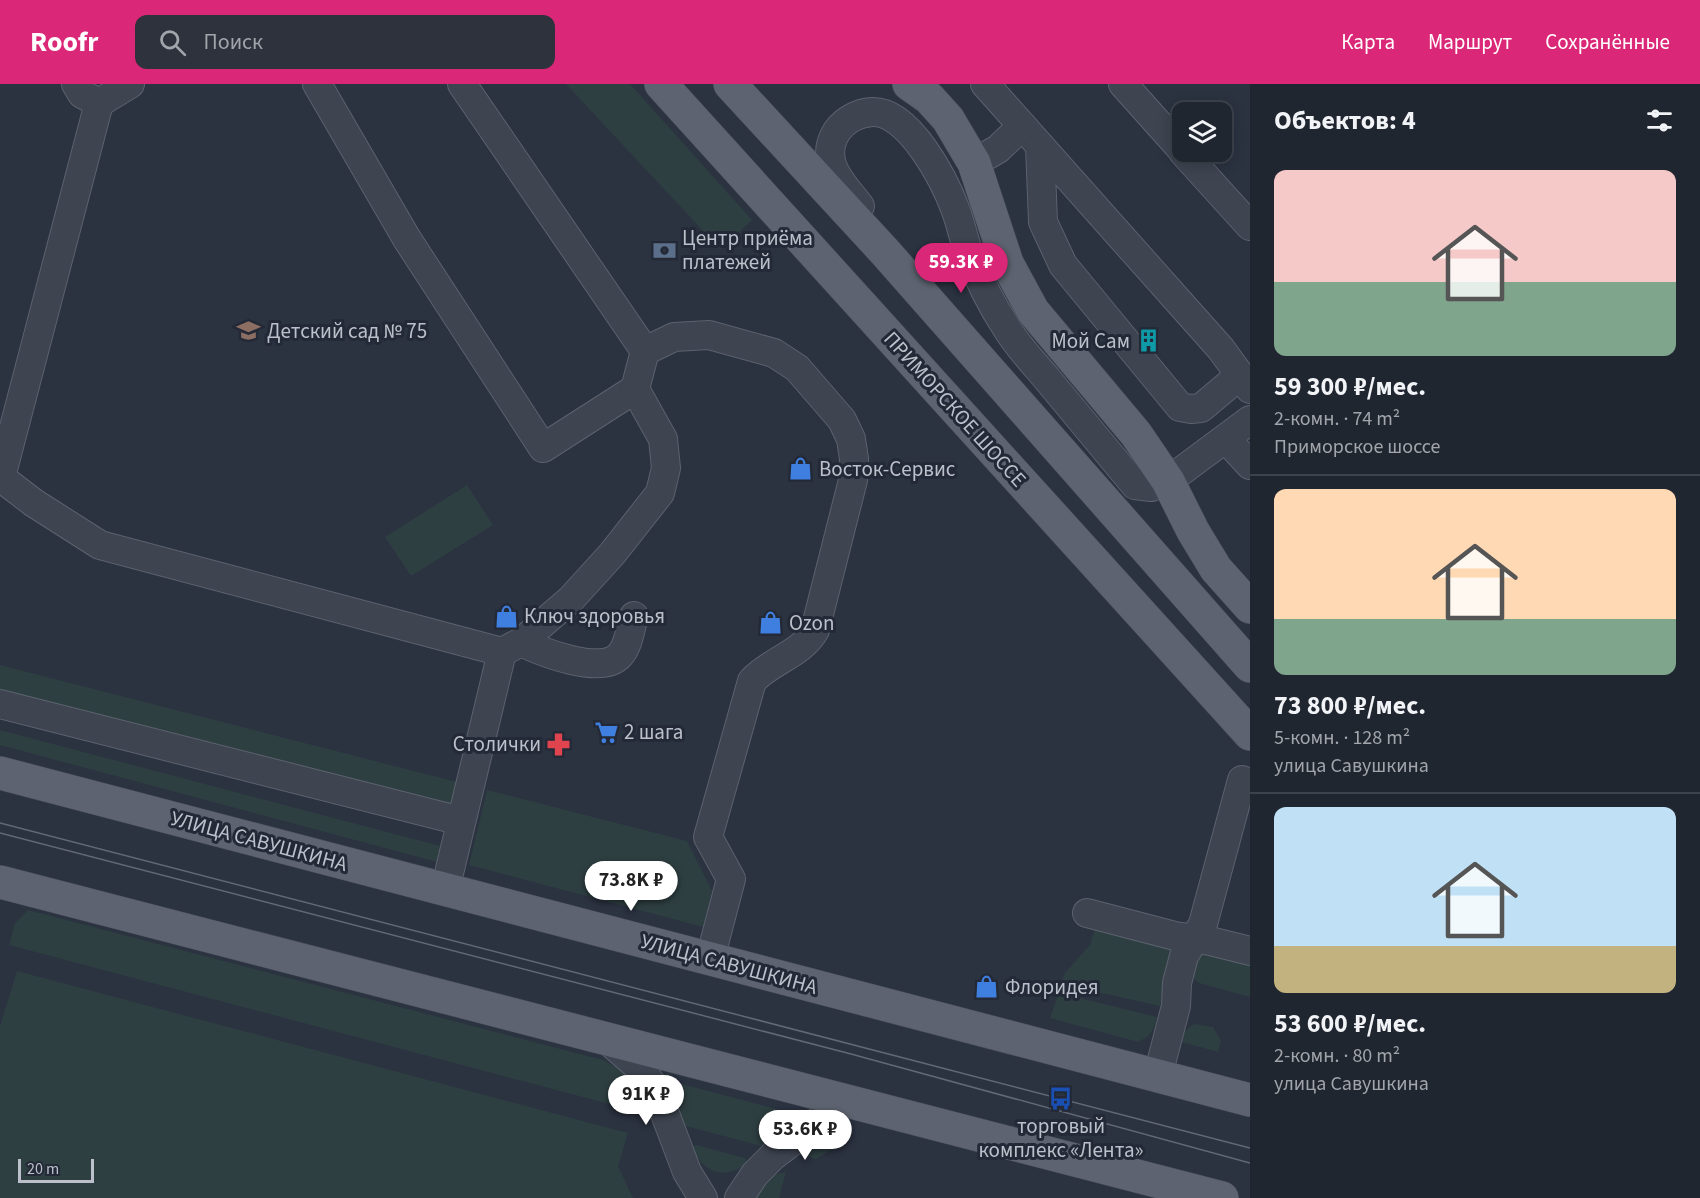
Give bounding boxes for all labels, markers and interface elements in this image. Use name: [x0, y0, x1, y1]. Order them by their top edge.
search box: [135, 15, 555, 69]
text: Roofr: [30, 22, 99, 62]
icon: search: [156, 26, 189, 59]
text: Поиск: [204, 26, 263, 58]
text: Карта: [1341, 27, 1395, 57]
text: Маршрут: [1428, 27, 1512, 57]
text: Сохранённые: [1545, 27, 1670, 57]
map controls: [1172, 102, 1232, 162]
button: layers: [1172, 102, 1232, 162]
text: Объектов: 4: [1274, 102, 1416, 139]
icon: filters: [1643, 104, 1676, 137]
icon: home: [1421, 209, 1529, 317]
place label: Центр приёма платежей: [682, 223, 813, 277]
bank icon: Центр приёма платежей: [651, 237, 677, 263]
pin: 59.3K ₽: [906, 243, 1016, 294]
text: 59.3K ₽: [929, 248, 993, 276]
place label: Детский сад № 75: [267, 316, 427, 346]
school or university icon: Детский сад № 75: [236, 318, 262, 344]
street label: ПРИМОРСКОЕ ШОССЕ: [877, 325, 1033, 493]
place label: Мой Сам: [1051, 326, 1130, 356]
building icon: Мой Сам: [1135, 328, 1161, 354]
text: 59 300 ₽/мес.: [1274, 368, 1426, 405]
text: 2-комн. · 74 m²: [1274, 405, 1400, 433]
text: Приморское шоссе: [1274, 433, 1440, 461]
place label: Восток-Сервис: [819, 454, 956, 484]
shop icon: Восток-Сервис: [788, 456, 814, 482]
icon: home: [1421, 528, 1529, 636]
place label: Ключ здоровья: [524, 601, 665, 631]
shop icon: Ключ здоровья: [493, 603, 519, 629]
place label: Ozon: [789, 608, 834, 638]
shop icon: Ozon: [758, 610, 784, 636]
text: 73 800 ₽/мес.: [1274, 687, 1426, 724]
place label: 2 шага: [624, 717, 683, 747]
supermarket icon: 2 шага: [593, 719, 619, 745]
text: 5-комн. · 128 m²: [1274, 724, 1410, 752]
place label: Столички: [453, 729, 541, 759]
pharmacy icon: Столички: [546, 731, 572, 757]
text: улица Савушкина: [1274, 752, 1429, 780]
street label: УЛИЦА САВУШКИНА: [167, 803, 351, 879]
icon: home: [1421, 846, 1529, 954]
pin: 73.8K ₽: [576, 861, 686, 912]
text: 73.8K ₽: [599, 866, 663, 894]
street label: УЛИЦА САВУШКИНА: [637, 926, 821, 1002]
place label: Флоридея: [1005, 972, 1098, 1002]
shop icon: Флоридея: [974, 974, 1000, 1000]
text: 53 600 ₽/мес.: [1274, 1005, 1426, 1042]
text: 2-комн. · 80 m²: [1274, 1042, 1400, 1070]
text: улица Савушкина: [1274, 1070, 1429, 1098]
pin: 91K ₽: [604, 1075, 688, 1126]
text: 91K ₽: [622, 1080, 670, 1108]
bus stop icon: торговый комплекс «Лента»: [1048, 1085, 1074, 1111]
pin: 53.6K ₽: [750, 1110, 860, 1161]
place label: торговый комплекс «Лента»: [979, 1111, 1143, 1165]
text: 53.6K ₽: [773, 1115, 837, 1143]
scale bar: [18, 1156, 94, 1184]
text: 20 m: [27, 1158, 59, 1180]

